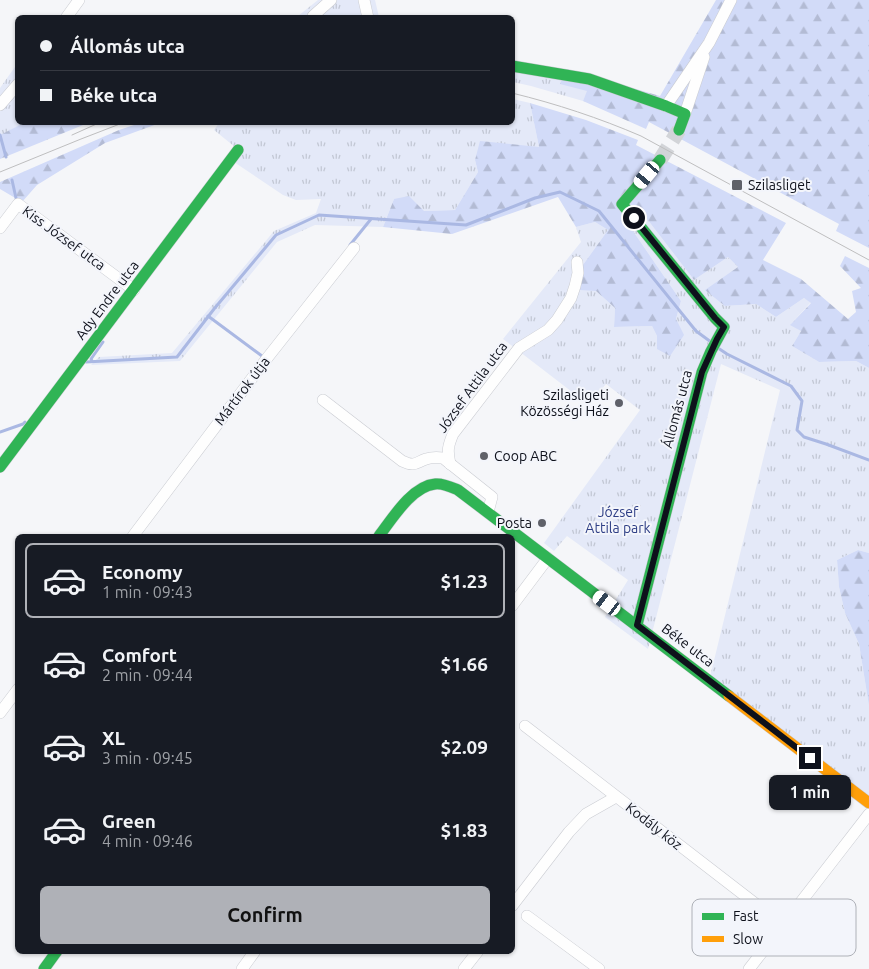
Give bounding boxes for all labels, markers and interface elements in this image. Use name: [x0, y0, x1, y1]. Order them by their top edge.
text: Állomás utca: [70, 35, 185, 57]
text: Béke utca: [70, 84, 157, 106]
car: [631, 159, 662, 191]
place label: Szilasliget: [748, 177, 811, 193]
marker: Szilasliget: [730, 178, 744, 192]
street label: Kiss József utca: [19, 203, 109, 273]
route start: [623, 207, 645, 229]
street label: Ady Endre utca: [72, 257, 142, 343]
street label: József Attila utca: [434, 338, 510, 436]
street label: Mártírok útja: [211, 354, 273, 428]
street label: Állomás utca: [658, 368, 695, 450]
place label: Szilasligeti Közösségi Ház: [520, 387, 609, 419]
marker: Szilasligeti Közösségi Ház: [613, 397, 625, 409]
place label: Coop ABC: [494, 448, 557, 464]
marker: Coop ABC: [478, 450, 490, 462]
park label: József Attila park: [585, 504, 651, 536]
place label: Posta: [497, 515, 532, 531]
marker: Posta: [536, 517, 548, 529]
icon: car: [42, 558, 87, 603]
text: Economy: [102, 561, 183, 583]
text: $1.23: [440, 570, 488, 592]
text: 1 min · 09:43: [102, 583, 193, 601]
car: [590, 588, 623, 618]
street label: Béke utca: [659, 620, 717, 670]
icon: car: [42, 641, 87, 686]
text: Comfort: [102, 644, 177, 666]
text: $1.66: [440, 653, 488, 675]
text: 2 min · 09:44: [102, 666, 193, 684]
icon: car: [42, 724, 87, 769]
text: XL: [102, 727, 125, 749]
text: $2.09: [440, 736, 488, 758]
route end: [799, 747, 821, 769]
text: 3 min · 09:45: [102, 749, 193, 767]
callout: 1 min: [769, 776, 851, 810]
text: 1 min: [790, 783, 830, 801]
street label: Kodály köz: [623, 799, 685, 853]
icon: car: [42, 807, 87, 852]
text: Green: [102, 810, 156, 832]
text: $1.83: [440, 819, 488, 841]
text: 4 min · 09:46: [102, 832, 193, 850]
button: Confirm: [40, 886, 490, 944]
legend: [692, 899, 856, 956]
text: Fast: [733, 908, 759, 924]
text: Slow: [733, 931, 763, 947]

